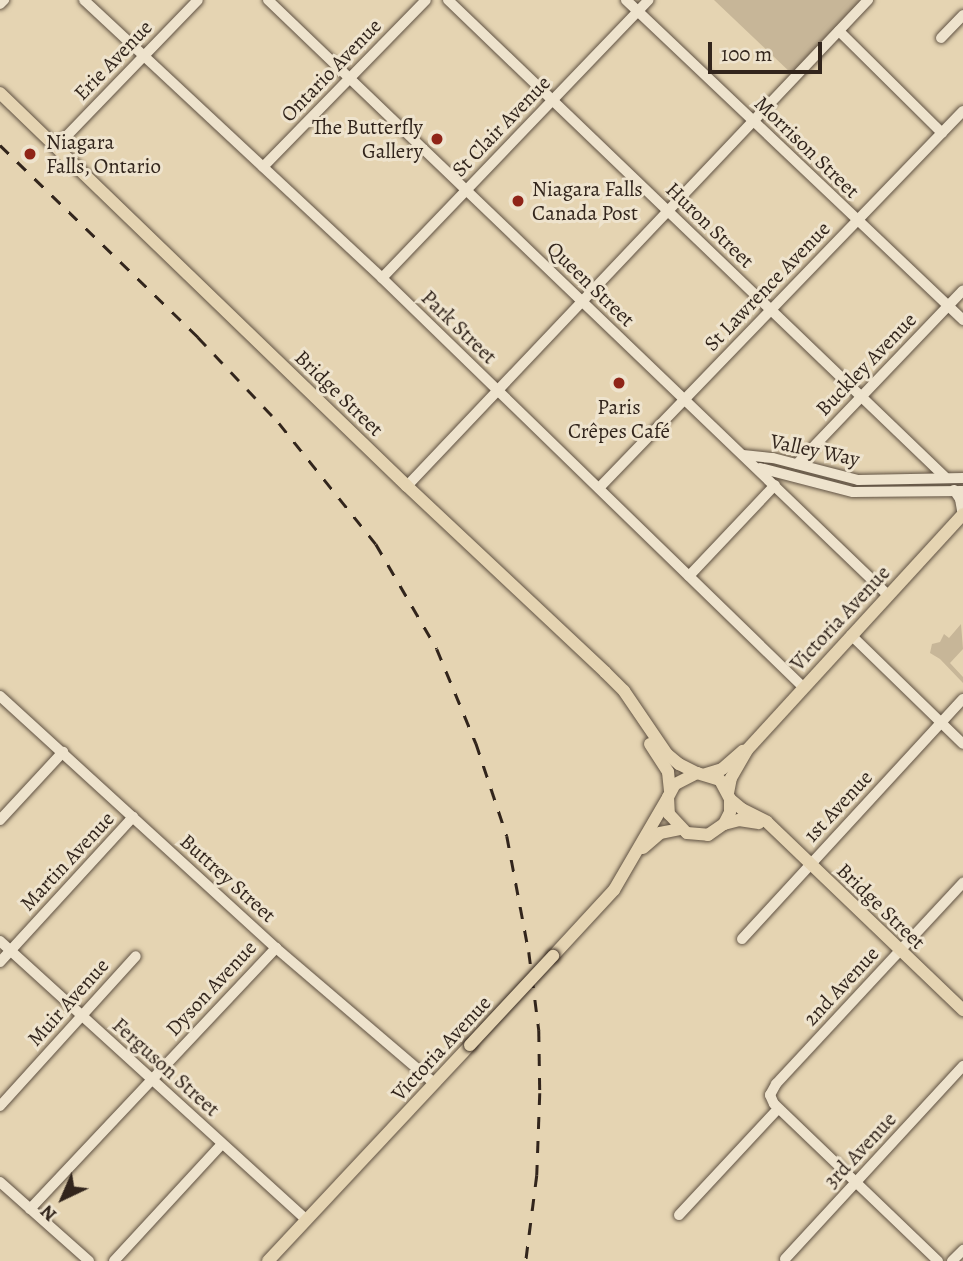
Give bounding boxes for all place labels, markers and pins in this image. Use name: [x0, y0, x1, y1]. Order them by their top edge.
place label: The Butterfly Gallery: [312, 114, 423, 164]
place label: Niagara Falls, Ontario: [46, 129, 161, 179]
marker: The Butterfly Gallery: [429, 131, 445, 147]
marker: Niagara Falls, Ontario: [20, 144, 40, 164]
place label: Niagara Falls Canada Post: [532, 176, 643, 226]
marker: Niagara Falls Canada Post: [510, 193, 526, 209]
marker: Paris Crêpes Café: [611, 375, 627, 391]
place label: Paris Crêpes Café: [568, 394, 670, 444]

